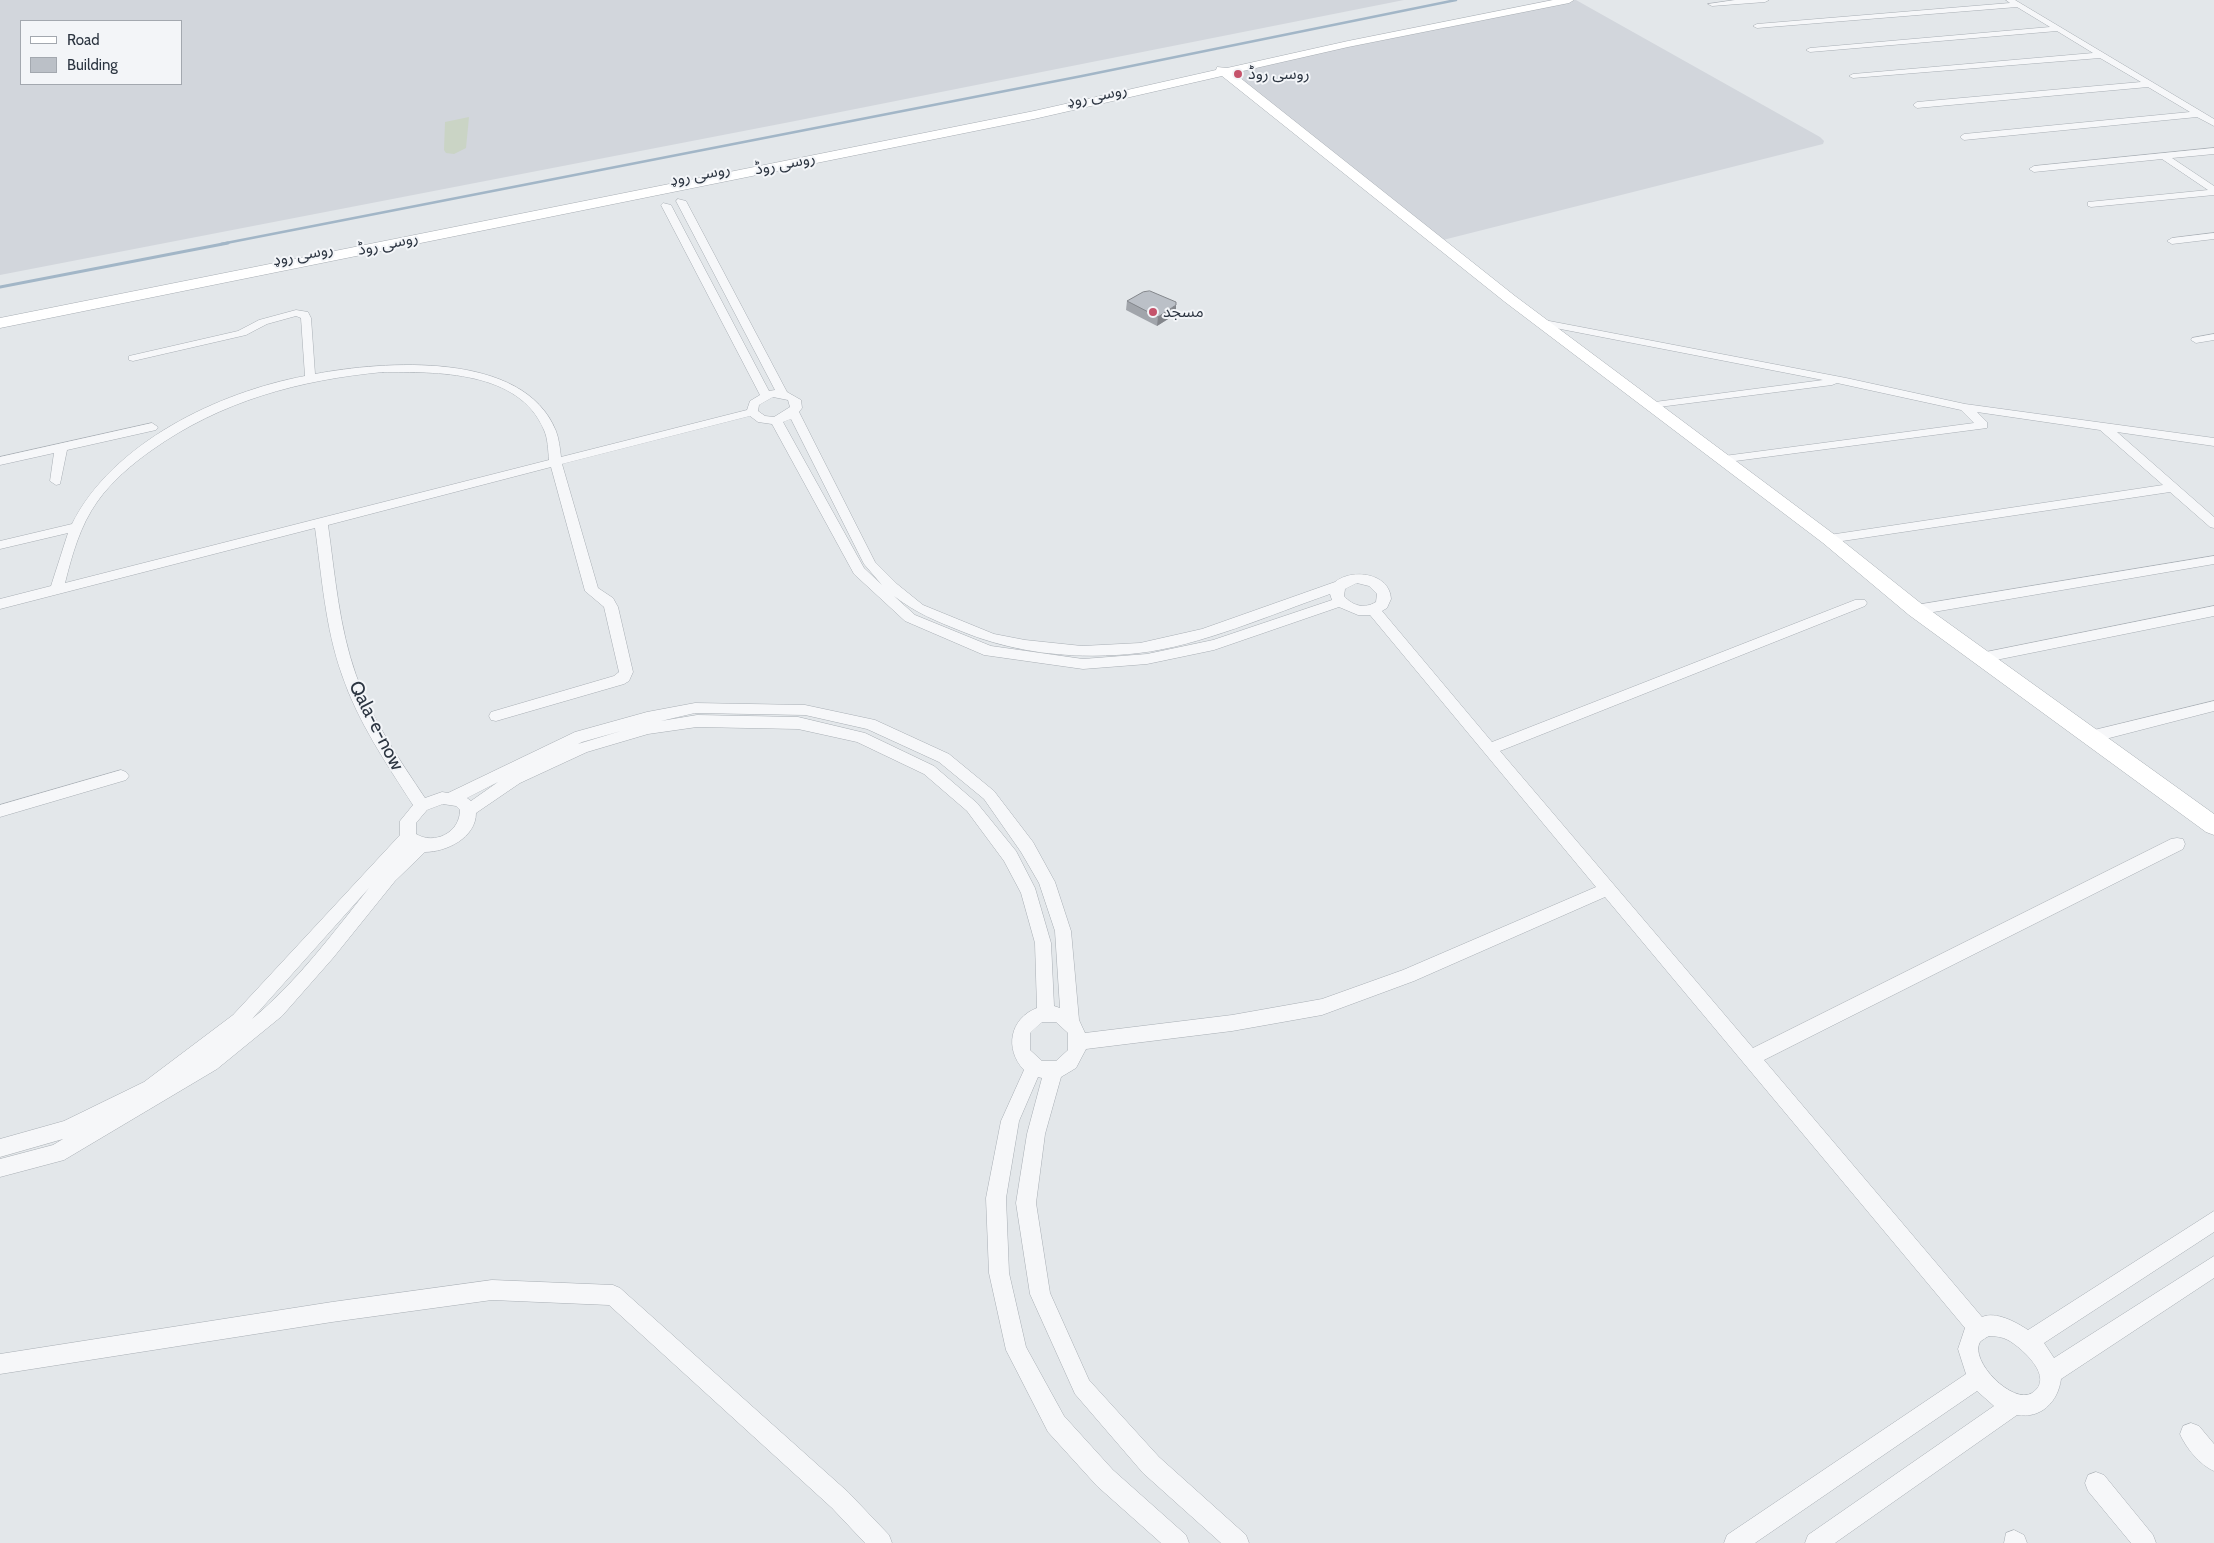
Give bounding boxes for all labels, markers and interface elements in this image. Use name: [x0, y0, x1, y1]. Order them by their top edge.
legend: [20, 20, 182, 85]
text: Road: [67, 31, 100, 49]
text: Building: [67, 56, 118, 74]
place label: روسی روڈ: [1248, 64, 1310, 84]
marker: روسی روڈ: [1232, 68, 1244, 80]
street label: روسی روډ: [1065, 80, 1129, 112]
street label: روسی روڈ: [753, 149, 817, 179]
street label: روسی روډ: [668, 160, 732, 190]
street label: روسی روڈ: [356, 228, 420, 260]
street label: روسی روډ: [271, 240, 335, 270]
place label: مسجد: [1163, 302, 1204, 322]
marker: مسجد: [1147, 306, 1159, 318]
street label: Qala-e-now: [344, 677, 408, 775]

